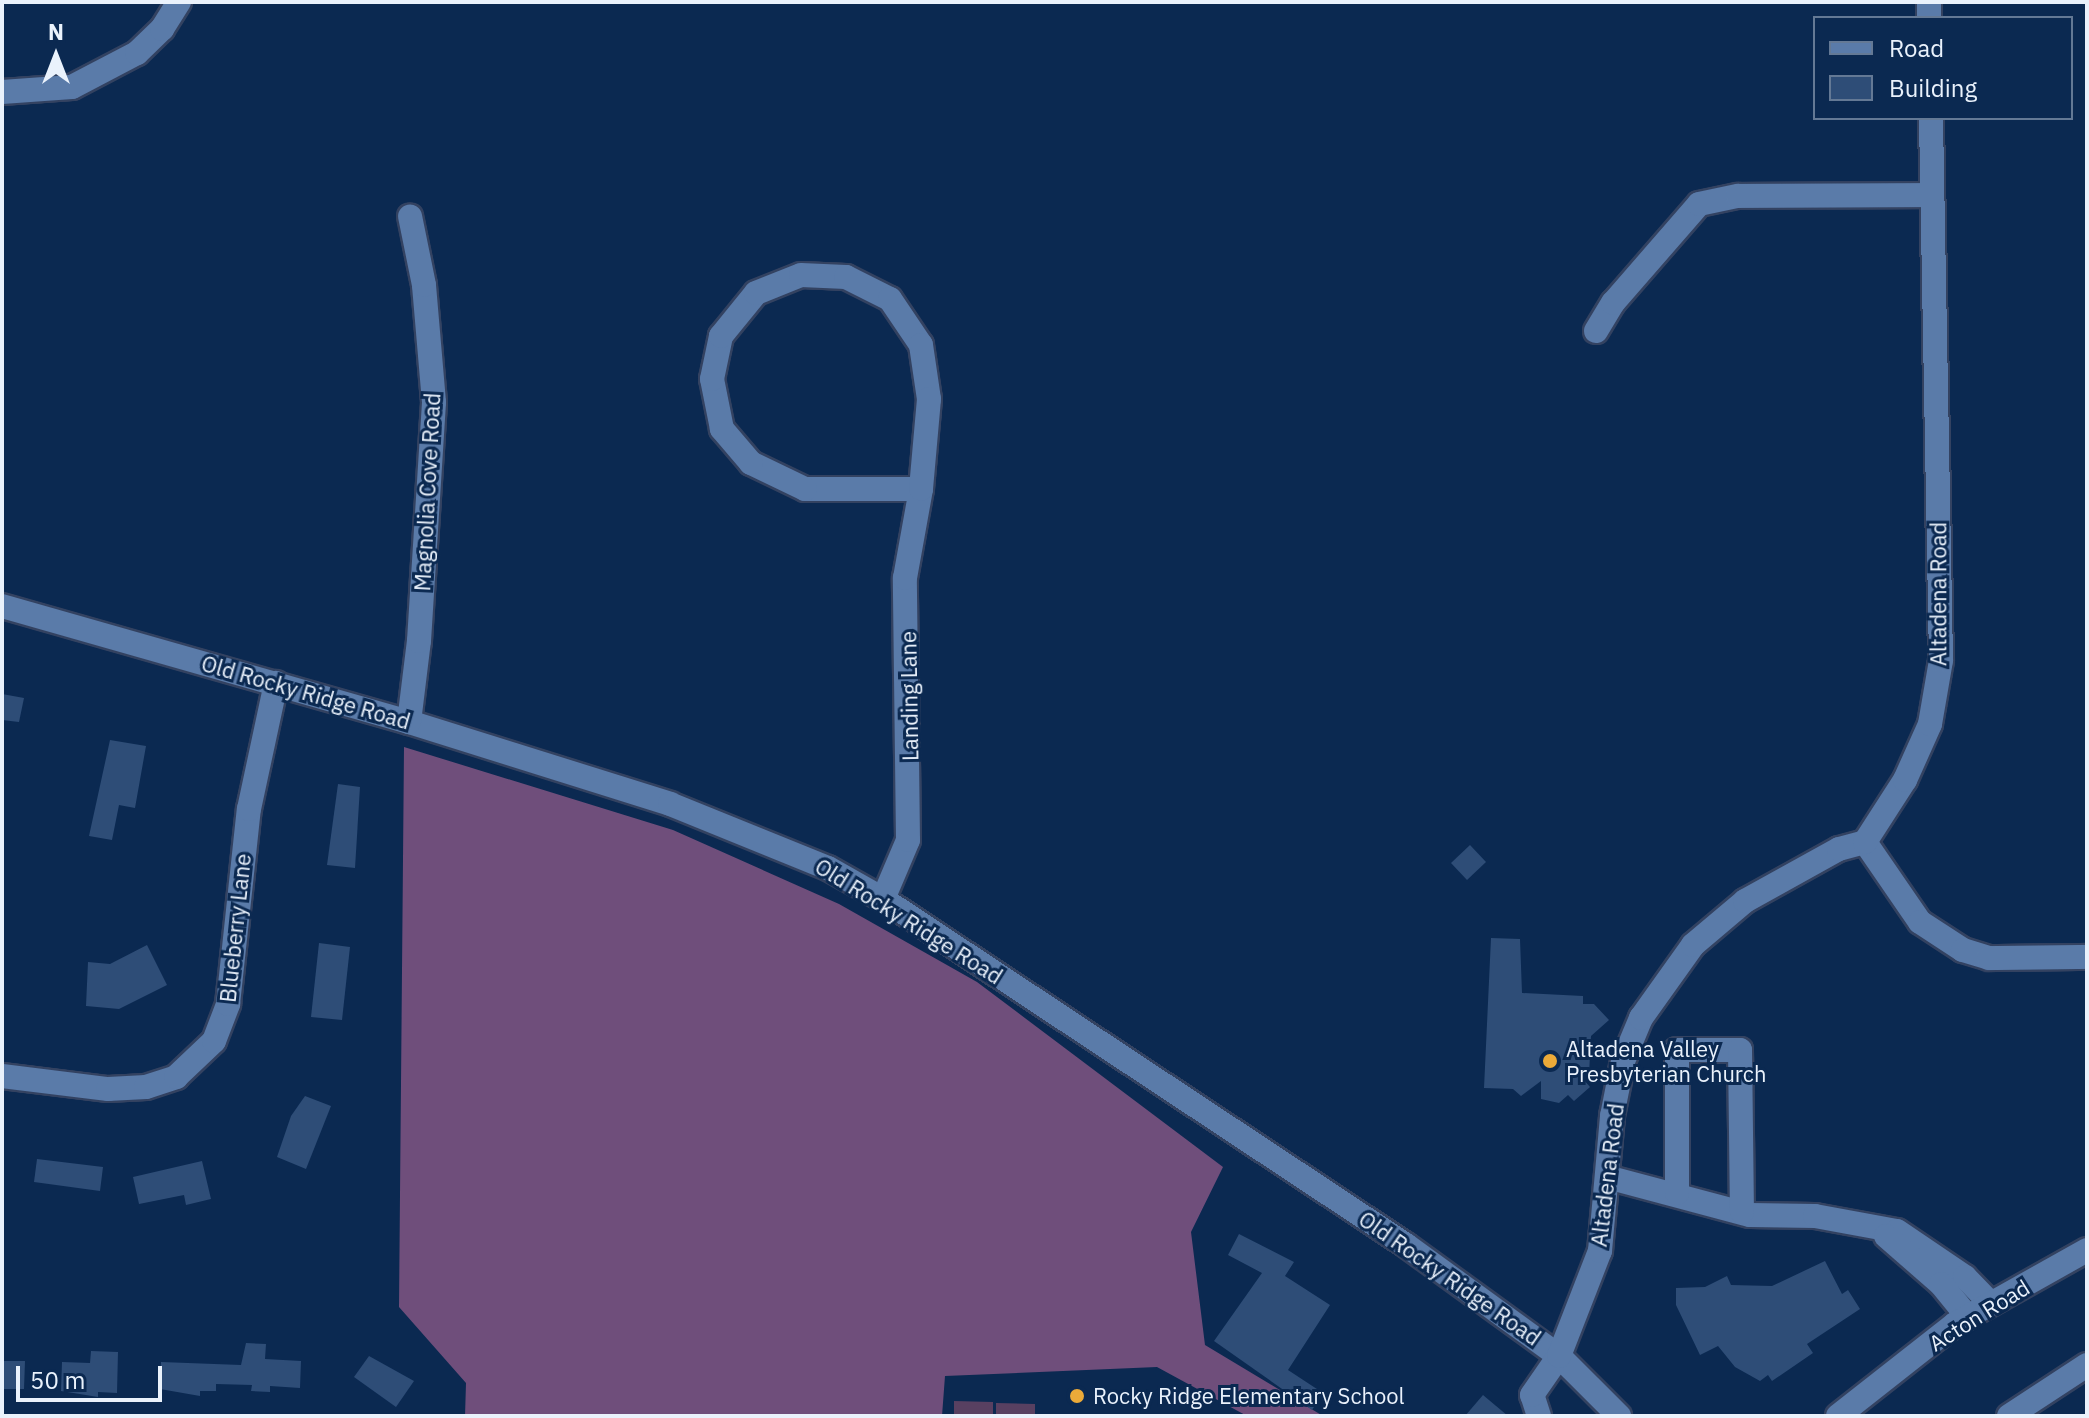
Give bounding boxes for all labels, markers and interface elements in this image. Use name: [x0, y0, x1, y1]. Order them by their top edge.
north arrow: [16, 16, 96, 96]
legend: [1813, 16, 2073, 120]
text: N: [48, 17, 64, 46]
text: Road: [1889, 32, 1944, 64]
text: Building: [1889, 72, 1977, 104]
street label: Magnolia Cove Road: [409, 392, 445, 592]
street label: Altadena Road: [1925, 522, 1951, 666]
street label: Landing Lane: [895, 631, 923, 761]
street label: Old Rocky Ridge Road: [199, 650, 413, 734]
street label: Blueberry Lane: [214, 852, 256, 1004]
street label: Old Rocky Ridge Road: [810, 853, 1008, 989]
place label: Altadena Valley Presbyterian Church: [1566, 1035, 1766, 1086]
marker: Altadena Valley Presbyterian Church: [1541, 1052, 1559, 1070]
street label: Altadena Road: [1585, 1102, 1629, 1248]
street label: Old Rocky Ridge Road: [1354, 1205, 1546, 1351]
street label: Acton Road: [1924, 1274, 2034, 1356]
scale bar: [20, 1350, 166, 1400]
text: 50 m: [30, 1364, 85, 1396]
place label: Rocky Ridge Elementary School: [1093, 1383, 1405, 1409]
marker: Rocky Ridge Elementary School: [1068, 1387, 1086, 1405]

